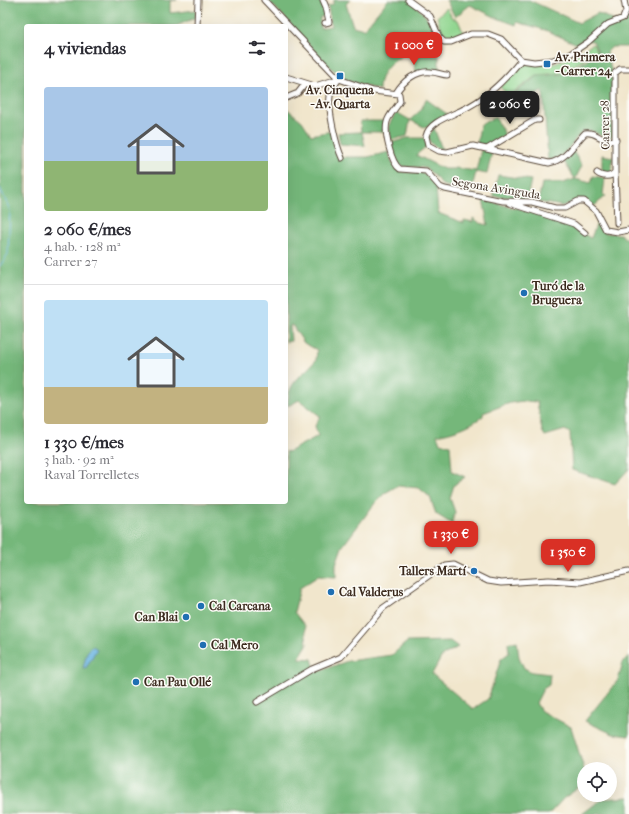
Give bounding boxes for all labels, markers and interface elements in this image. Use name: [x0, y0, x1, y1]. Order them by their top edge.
pin: 1 000 €: [377, 32, 451, 66]
icon: filters: [246, 37, 268, 59]
text: 1 000 €: [394, 37, 434, 52]
text: 4 viviendas: [44, 38, 126, 58]
place label: Av. Primera - Carrer 24: [554, 50, 616, 79]
marker: Av. Primera - Carrer 24: [542, 59, 552, 69]
marker: Av. Cinquena - Av. Quarta: [335, 71, 345, 81]
place label: Av. Cinquena - Av. Quarta: [305, 83, 374, 111]
pin: 2 060 €: [473, 91, 547, 125]
text: 2 060 €: [489, 96, 531, 111]
street label: Carrer 28: [598, 100, 612, 150]
icon: home: [120, 113, 192, 185]
street label: Segona Avinguda: [451, 174, 542, 202]
text: 2 060 €/mes: [44, 219, 131, 239]
text: 4 hab. · 128 m²: [44, 239, 120, 254]
text: Carrer 27: [44, 254, 97, 269]
place label: Turó de la Bruguera: [531, 279, 585, 308]
marker: Turó de la Bruguera: [519, 288, 529, 298]
icon: home: [120, 326, 192, 398]
text: 1 330 €/mes: [44, 432, 124, 452]
text: 3 hab. · 92 m²: [44, 452, 114, 467]
text: Raval Torrelletes: [44, 467, 139, 482]
pin: 1 330 €: [414, 521, 488, 555]
text: 1 330 €: [433, 526, 469, 541]
pin: 1 350 €: [531, 539, 605, 573]
text: 1 350 €: [550, 544, 586, 559]
place label: Tallers Martí: [398, 564, 466, 578]
marker: Tallers Martí: [469, 566, 479, 576]
place label: Cal Valderus: [339, 585, 404, 599]
marker: Cal Valderus: [326, 587, 336, 597]
place label: Cal Carcana: [209, 599, 271, 613]
marker: Cal Carcana: [196, 601, 206, 611]
place label: Can Blai: [135, 610, 178, 624]
marker: Can Blai: [181, 612, 191, 622]
place label: Cal Mero: [211, 638, 258, 652]
marker: Cal Mero: [198, 640, 208, 650]
place label: Can Pau Ollé: [144, 675, 211, 689]
marker: Can Pau Ollé: [131, 677, 141, 687]
map controls: [577, 762, 617, 802]
button: locate: [577, 762, 617, 802]

